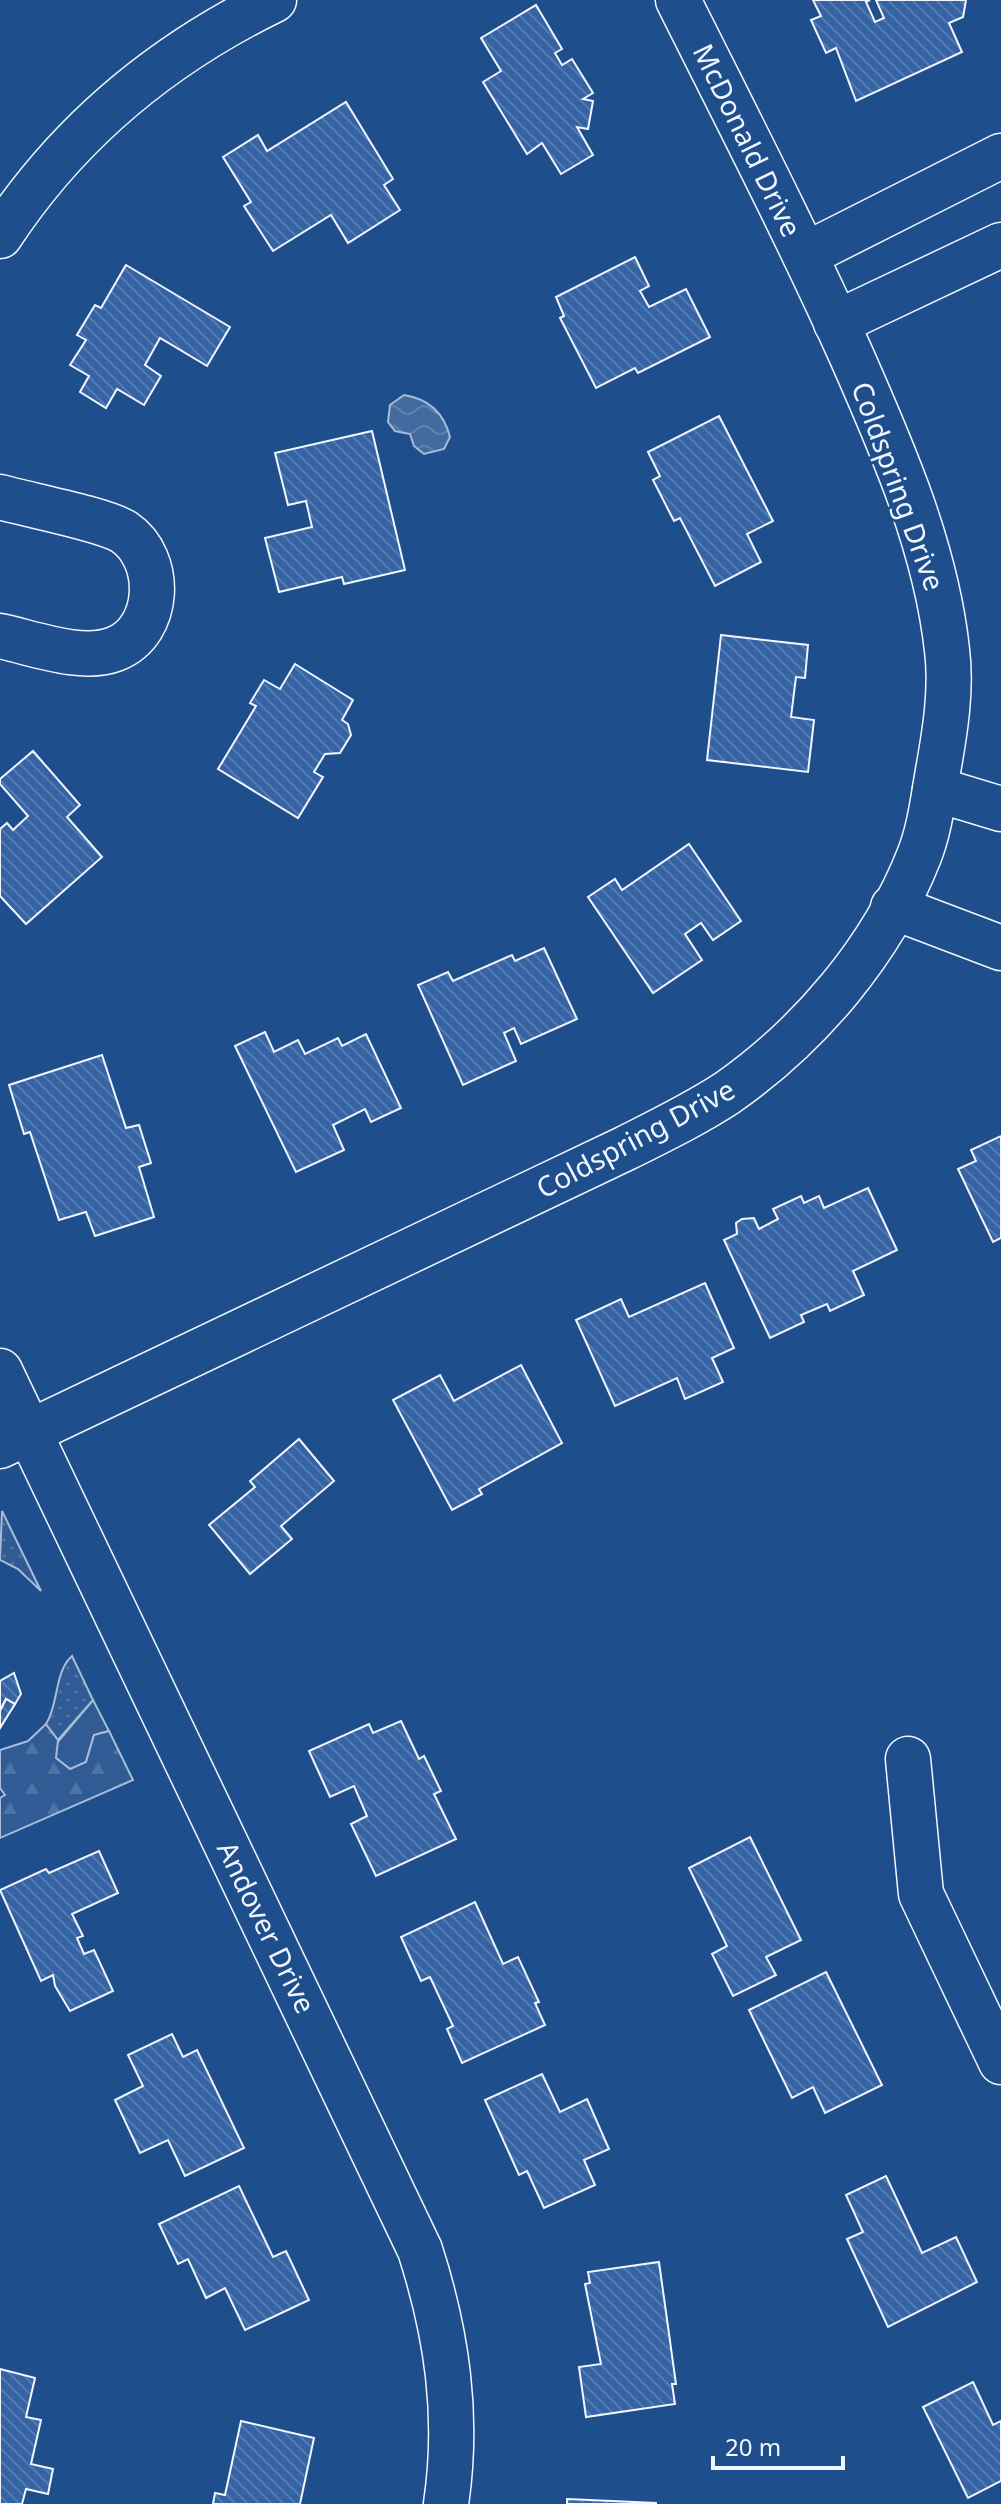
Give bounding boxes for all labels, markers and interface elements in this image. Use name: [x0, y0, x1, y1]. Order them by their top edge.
street label: McDonald Drive: [685, 37, 811, 243]
street label: Coldspring Drive: [844, 376, 954, 596]
street label: Coldspring Drive: [529, 1070, 741, 1206]
street label: Andover Drive: [209, 1835, 325, 2019]
scale bar: [713, 2420, 843, 2470]
text: 20 m: [725, 2430, 781, 2463]

